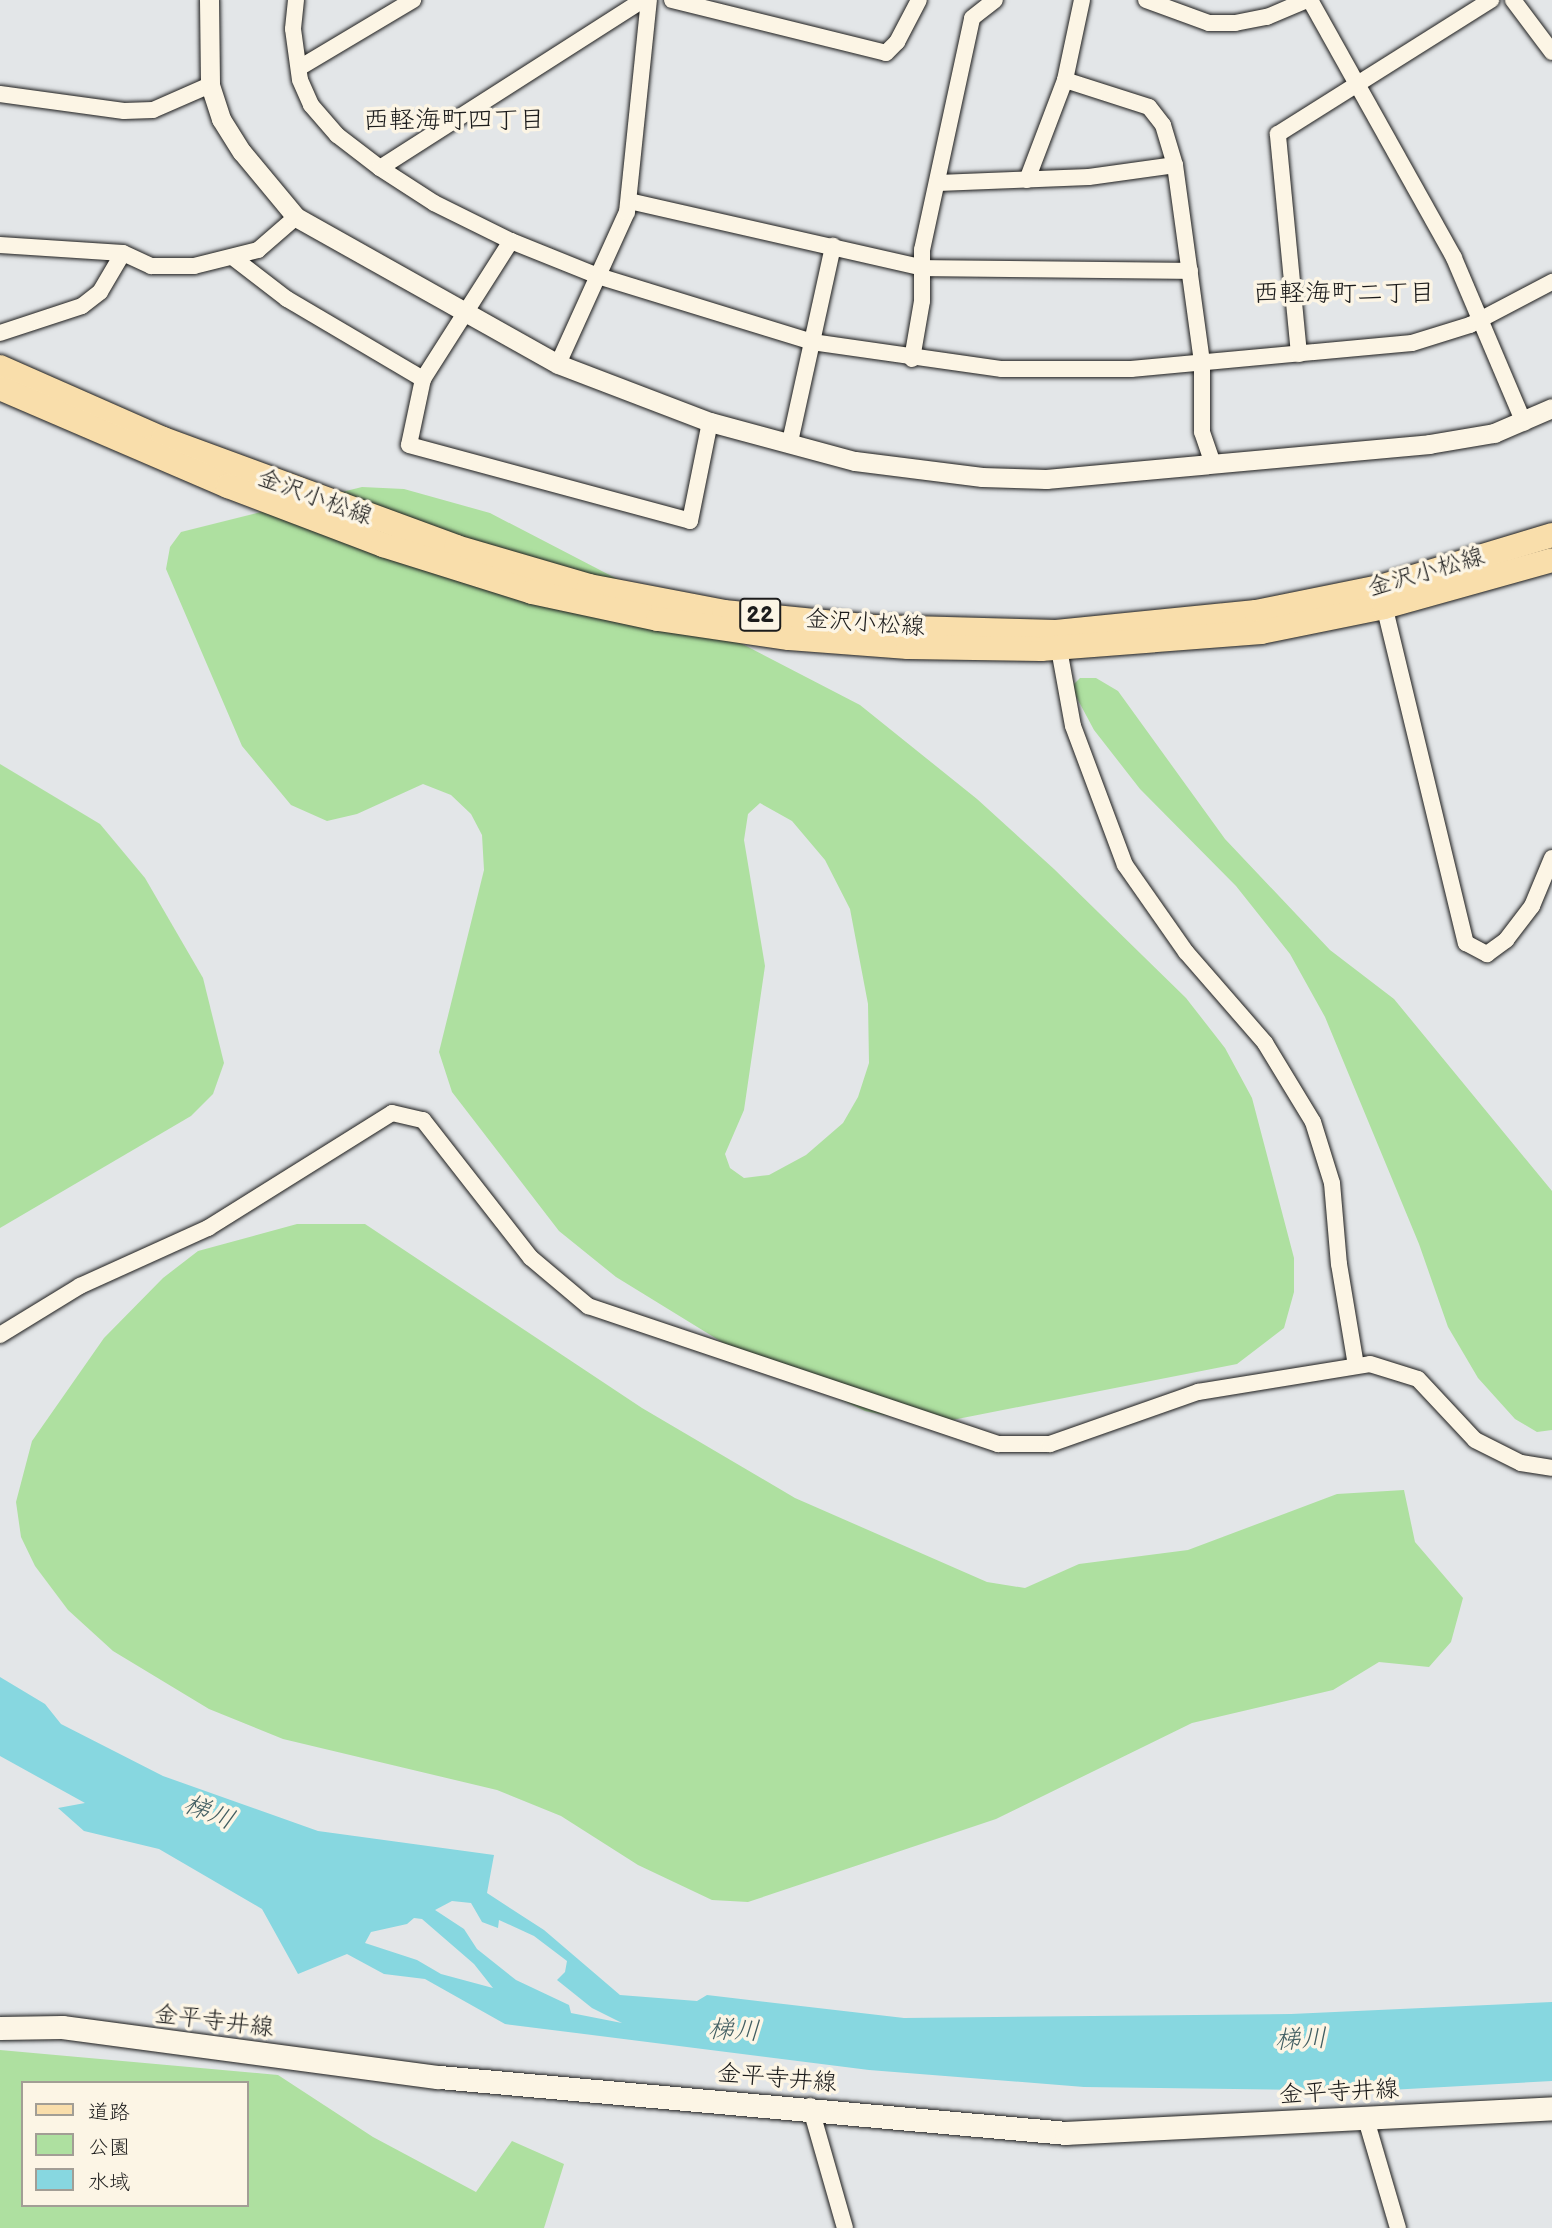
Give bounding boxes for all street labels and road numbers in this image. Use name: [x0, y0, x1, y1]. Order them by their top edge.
street label: 金沢小松線: [254, 463, 376, 531]
street label: 金沢小松線: [1364, 542, 1488, 602]
road number: 22: [739, 596, 781, 635]
street label: 金沢小松線: [804, 604, 926, 642]
street label: 金平寺井線: [153, 1999, 275, 2043]
street label: 金平寺井線: [716, 2058, 838, 2098]
street label: 金平寺井線: [1278, 2074, 1400, 2110]

